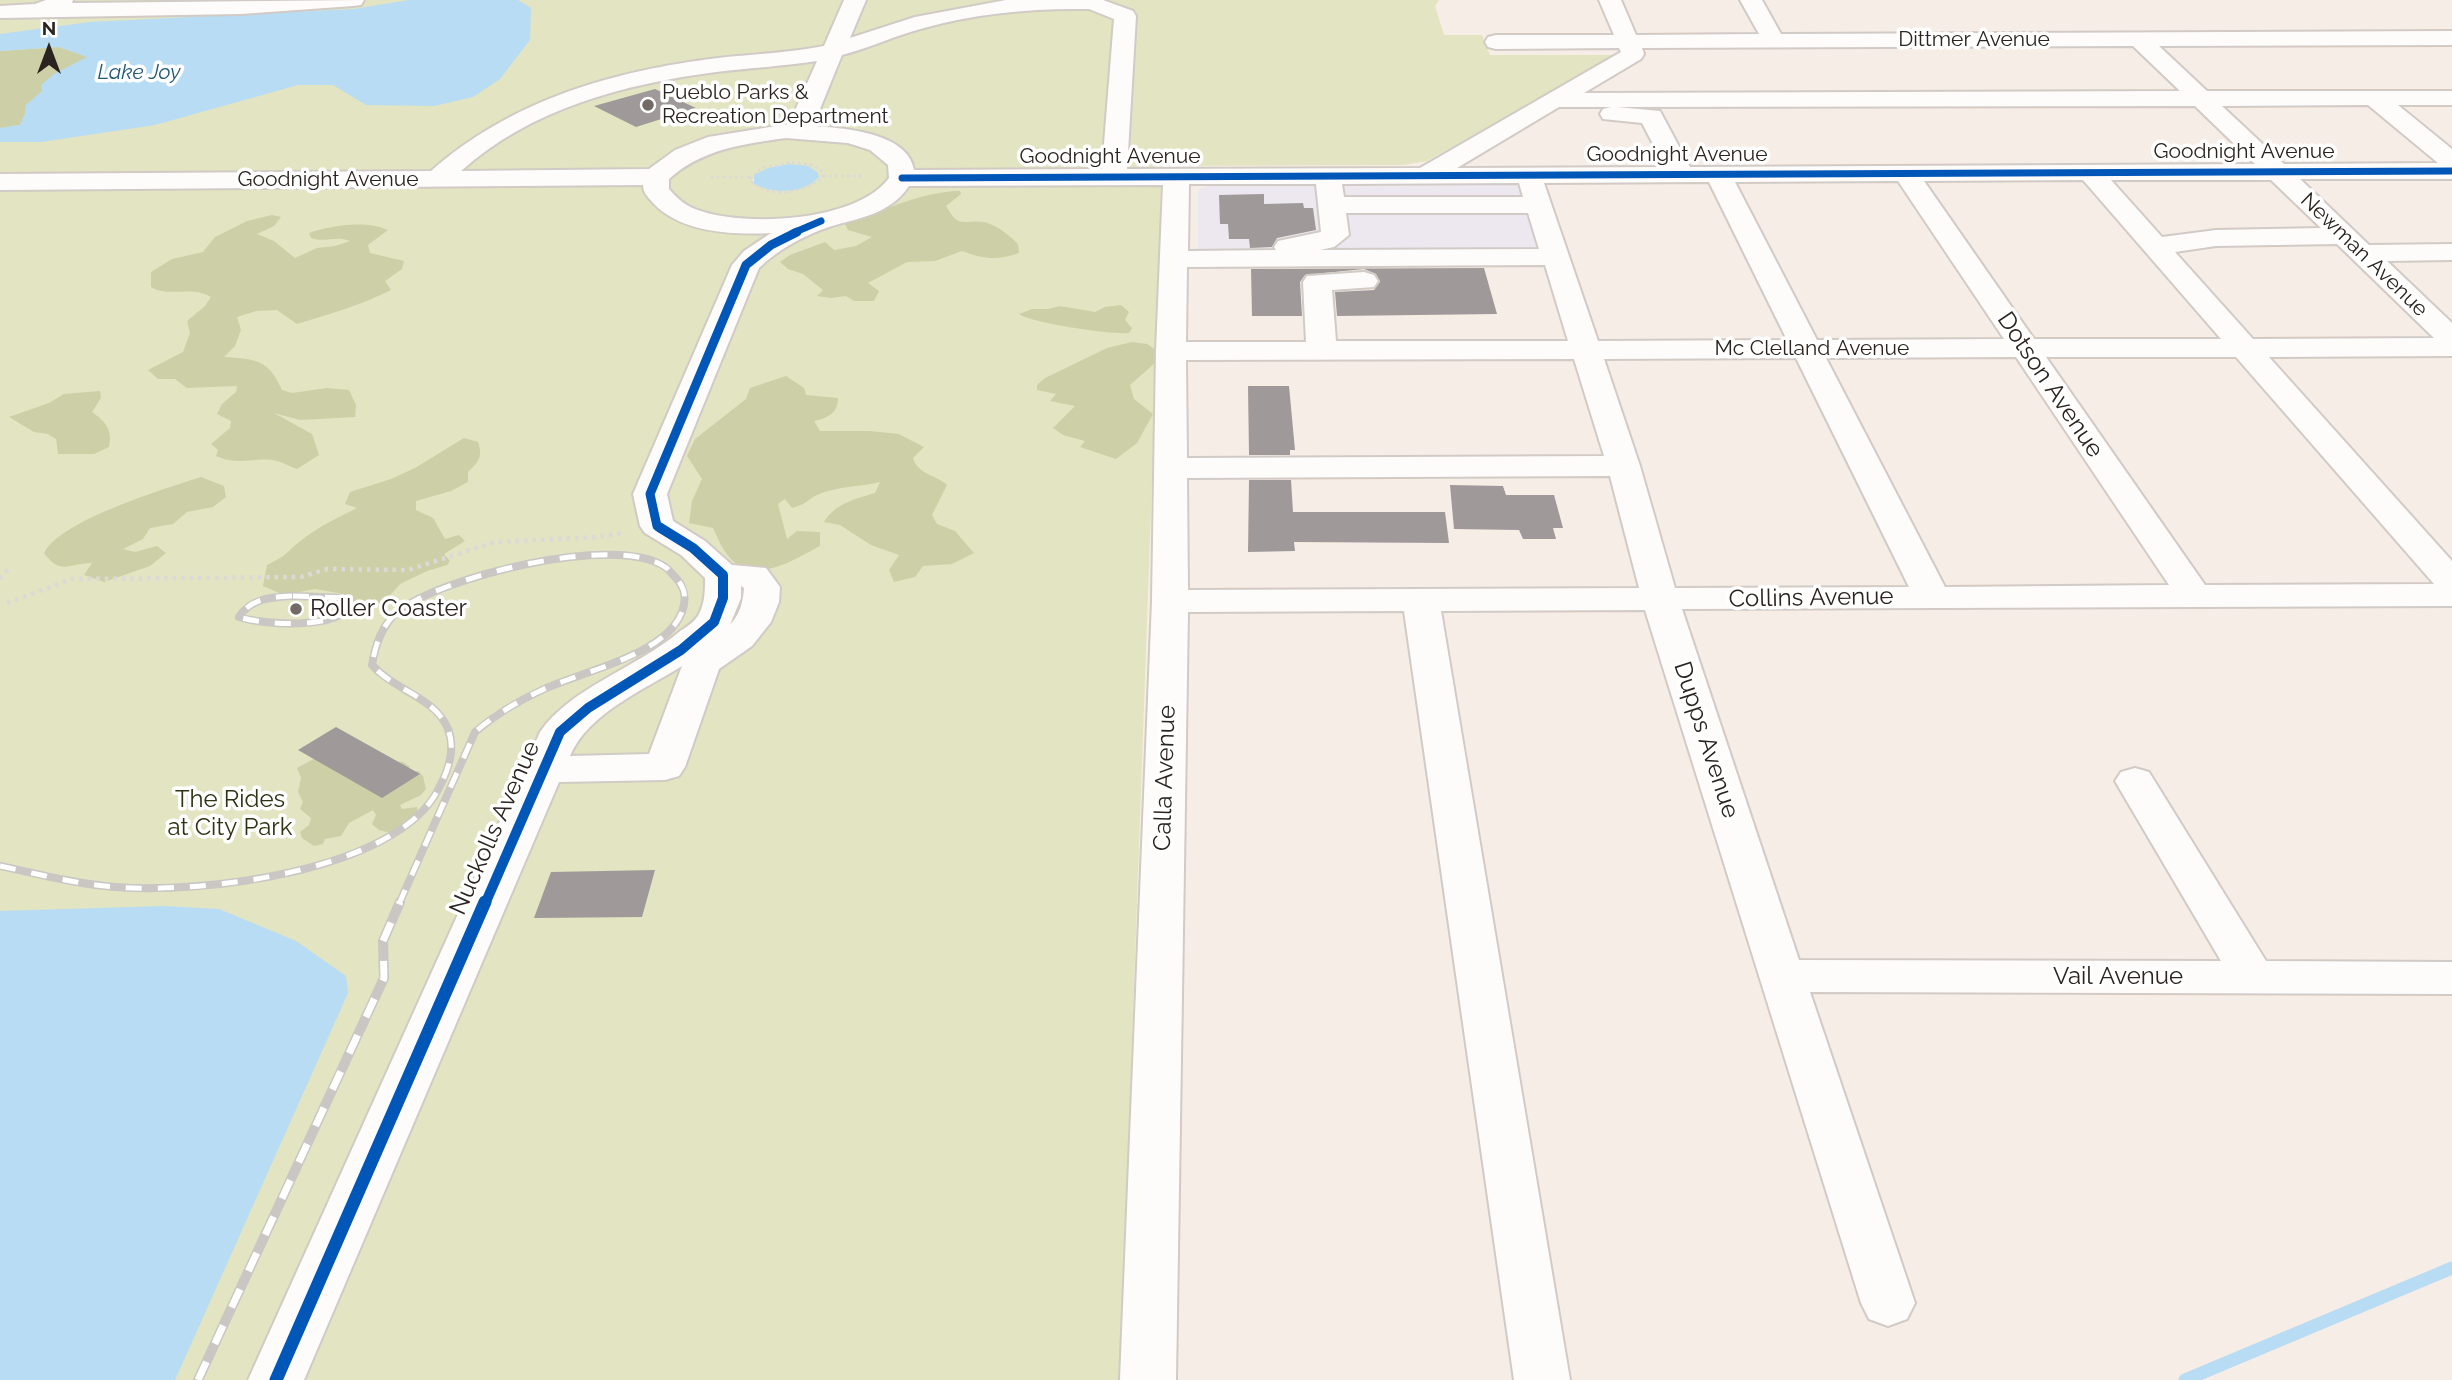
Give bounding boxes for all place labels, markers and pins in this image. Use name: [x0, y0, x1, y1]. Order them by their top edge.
place label: Pueblo Parks & Recreation Department: [662, 80, 889, 130]
marker: Pueblo Parks & Recreation Department: [640, 97, 656, 113]
place label: Roller Coaster: [310, 595, 467, 623]
marker: Roller Coaster: [288, 601, 304, 617]

